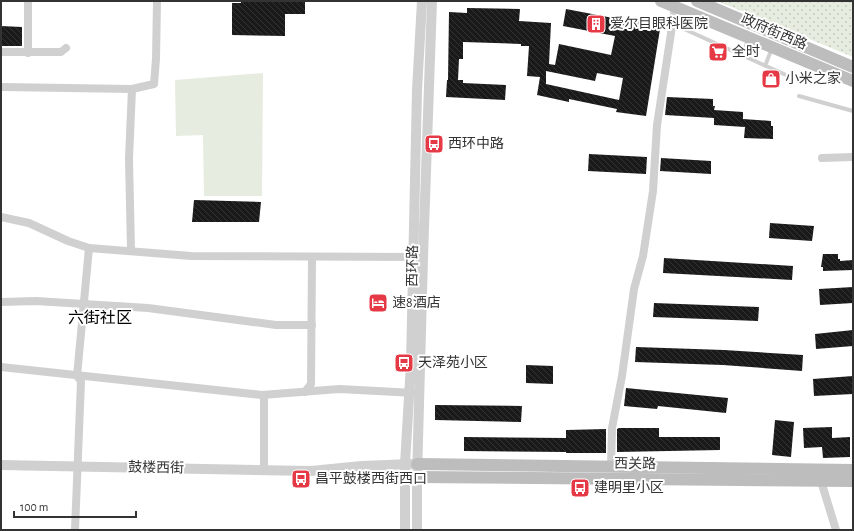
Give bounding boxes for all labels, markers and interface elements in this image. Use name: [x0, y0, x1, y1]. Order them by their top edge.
street label: 政府街西路: [739, 11, 809, 52]
building icon: 爱尔目眼科医院: [585, 13, 607, 35]
place label: 爱尔目眼科医院: [610, 16, 708, 31]
supermarket icon: 全时: [707, 41, 729, 63]
place label: 全时: [732, 44, 760, 59]
shop icon: 小米之家: [760, 68, 782, 90]
place label: 小米之家: [785, 70, 841, 86]
bus stop icon: 西环中路: [423, 133, 445, 155]
place label: 西环中路: [448, 136, 504, 151]
street label: 西环路: [405, 245, 420, 287]
hotel icon: 速8酒店: [367, 292, 389, 314]
place label: 速8酒店: [392, 295, 441, 310]
district label: 六街社区: [68, 309, 132, 326]
bus stop icon: 天泽苑小区: [393, 352, 415, 374]
place label: 天泽苑小区: [418, 355, 488, 370]
street label: 西关路: [614, 456, 656, 471]
street label: 鼓楼西街: [128, 460, 184, 475]
bus stop icon: 昌平鼓楼西街西口: [290, 468, 312, 490]
place label: 昌平鼓楼西街西口: [315, 471, 427, 486]
bus stop icon: 建明里小区: [569, 477, 591, 499]
place label: 建明里小区: [594, 480, 664, 495]
scale bar: [14, 493, 136, 519]
text: 100 m: [20, 501, 48, 513]

